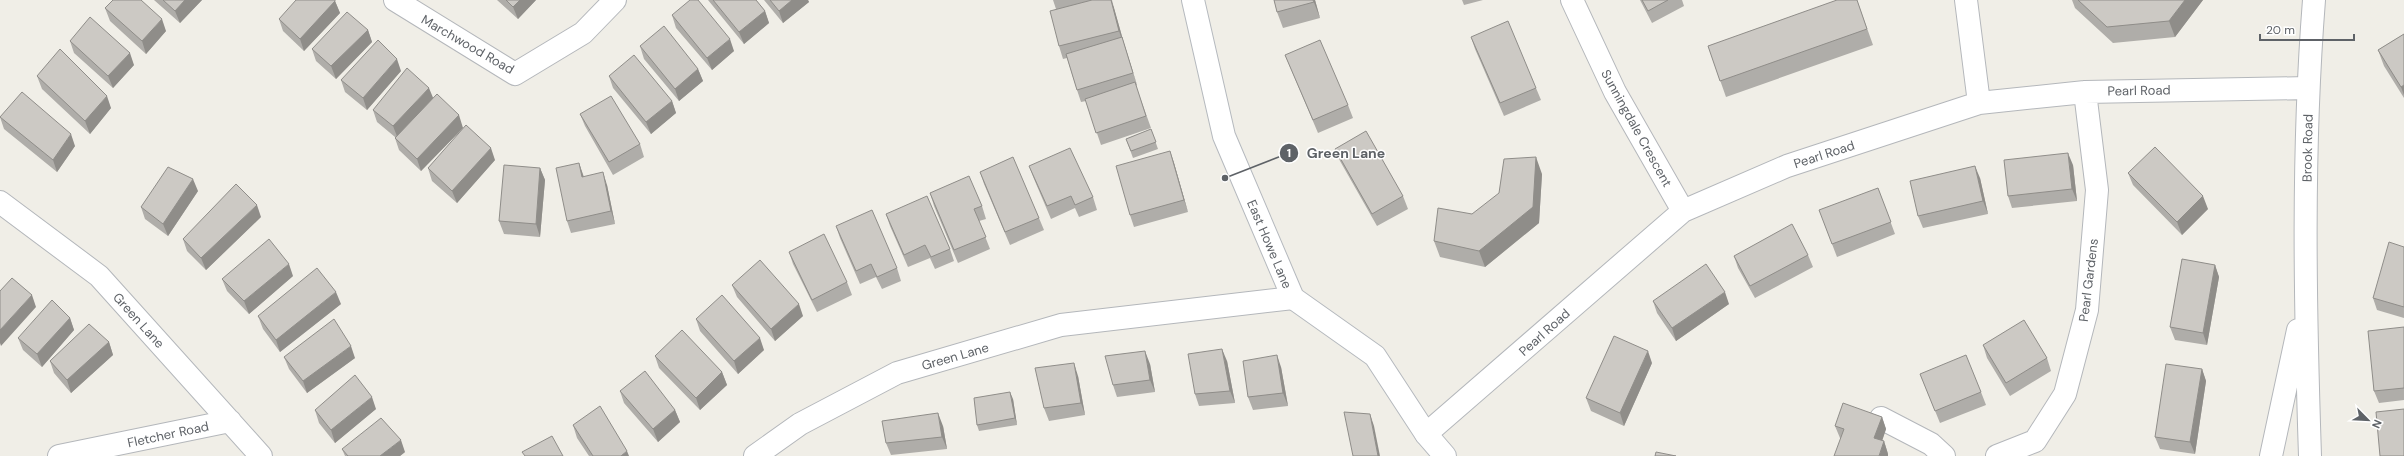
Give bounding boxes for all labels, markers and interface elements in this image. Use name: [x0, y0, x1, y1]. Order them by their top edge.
street label: Marchwood Road: [418, 11, 517, 78]
scale bar: [2260, 16, 2354, 42]
text: 20 m: [2266, 22, 2295, 38]
street label: Sunningdale Crescent: [1597, 67, 1676, 190]
street label: Pearl Road: [2107, 81, 2171, 100]
street label: Brook Road: [2298, 114, 2317, 182]
street label: Pearl Road: [1792, 137, 1857, 172]
callout: Green Lane: [1279, 140, 1393, 166]
text: Green Lane: [1307, 144, 1385, 162]
text: 1: [1287, 145, 1291, 161]
street label: East Howe Lane: [1243, 197, 1296, 291]
street label: Pearl Gardens: [2075, 237, 2102, 323]
street label: Green Lane: [109, 289, 168, 352]
street label: Pearl Road: [1515, 305, 1573, 360]
street label: Green Lane: [920, 339, 991, 374]
north arrow: [2348, 400, 2388, 440]
street label: Fletcher Road: [126, 418, 210, 451]
text: N: [2369, 418, 2385, 431]

